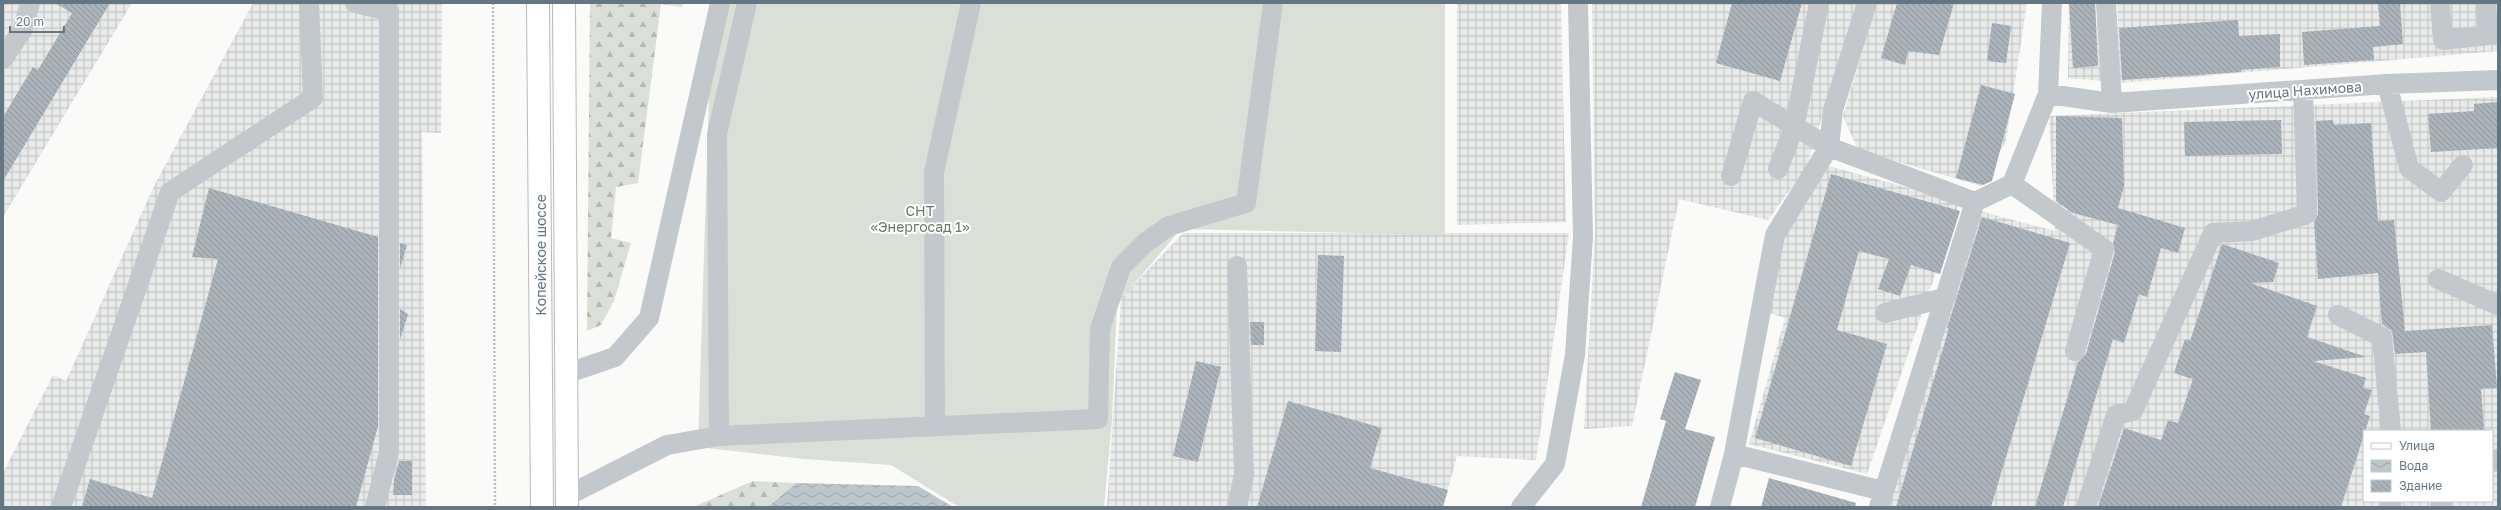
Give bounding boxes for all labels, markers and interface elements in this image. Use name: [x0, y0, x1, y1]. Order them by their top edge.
scale bar: [10, 8, 64, 34]
text: 20 m: [16, 14, 44, 29]
street label: улица Нахимова: [2248, 78, 2362, 102]
street label: Копейское шоссе: [532, 194, 549, 316]
park label: СНТ «Энергосад 1»: [870, 202, 970, 235]
legend: [2363, 430, 2493, 502]
text: Улица: [2399, 438, 2435, 453]
text: Вода: [2399, 458, 2428, 473]
text: Здание: [2399, 478, 2442, 493]

